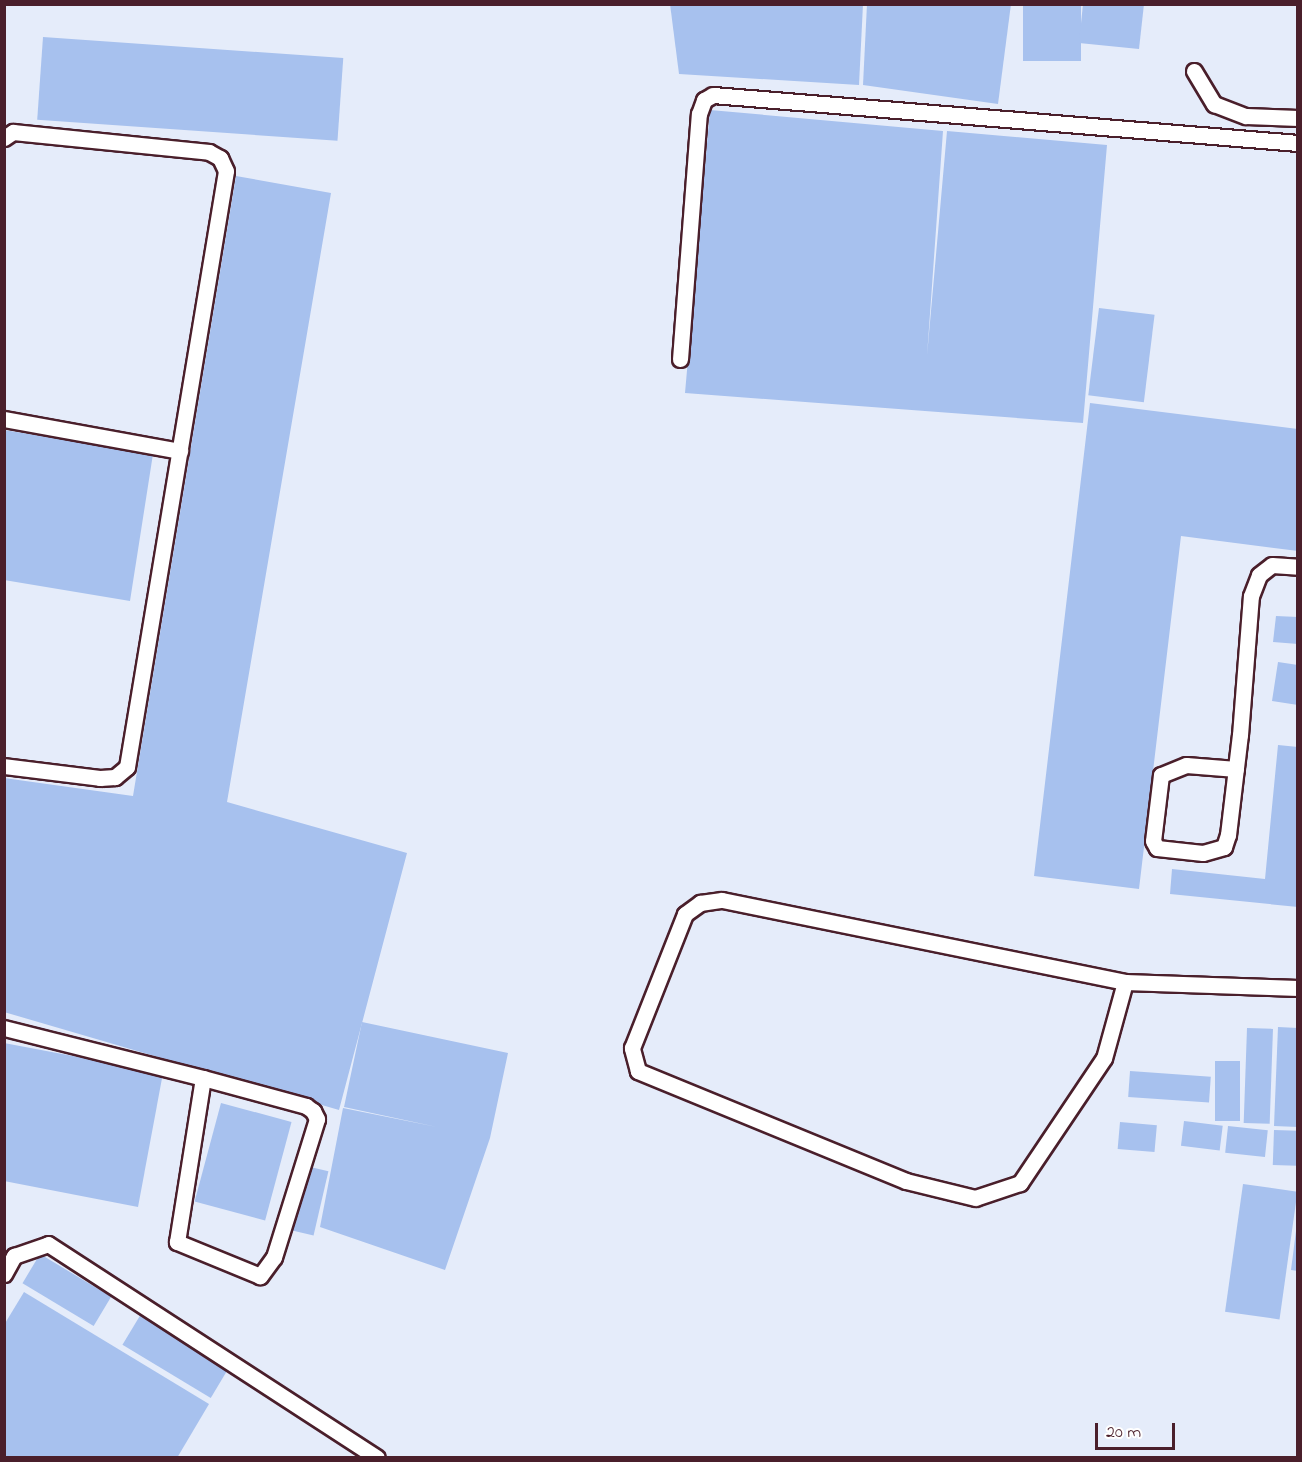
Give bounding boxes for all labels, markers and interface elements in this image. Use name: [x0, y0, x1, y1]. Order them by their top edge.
scale bar: [1098, 1411, 1178, 1449]
text: 20 m: [1106, 1420, 1141, 1446]

